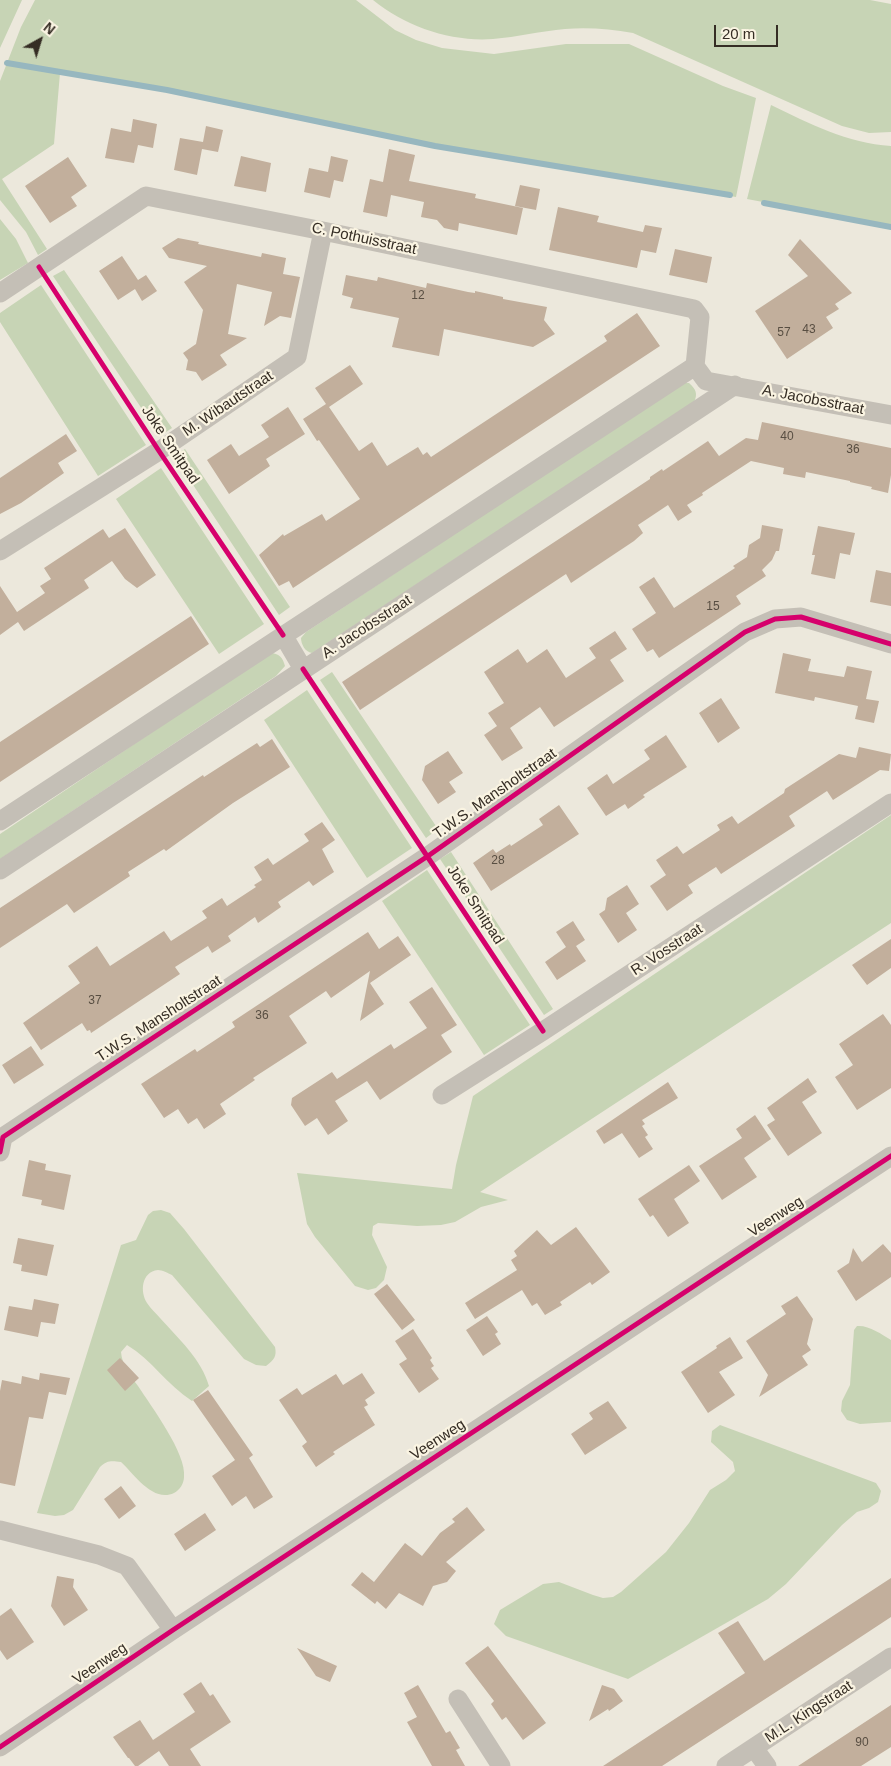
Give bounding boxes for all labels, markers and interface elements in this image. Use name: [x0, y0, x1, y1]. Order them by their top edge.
north arrow: [15, 15, 65, 65]
scale bar: [716, 15, 780, 47]
text: N: [40, 19, 58, 38]
text: 20 m: [722, 25, 755, 42]
street label: C. Pothuisstraat: [310, 219, 418, 259]
house number: 12: [411, 289, 425, 303]
house number: 43: [802, 323, 816, 337]
house number: 57: [777, 326, 791, 340]
street label: M. Wibautstraat: [179, 367, 277, 441]
street label: A. Jacobsstraat: [761, 381, 865, 419]
street label: Joke Smitpad: [137, 402, 203, 488]
house number: 40: [780, 430, 794, 444]
house number: 36: [846, 443, 860, 457]
street label: A. Jacobsstraat: [319, 591, 415, 663]
house number: 15: [706, 600, 720, 614]
street label: T.W.S. Mansholtstraat: [430, 745, 560, 843]
house number: 28: [491, 854, 505, 868]
street label: Joke Smitpad: [443, 862, 507, 948]
street label: R. Vosstraat: [628, 920, 706, 980]
street label: T.W.S. Mansholtstraat: [93, 972, 225, 1066]
house number: 37: [88, 994, 102, 1008]
house number: 36: [255, 1009, 269, 1023]
street label: Veenweg: [745, 1193, 807, 1241]
street label: Veenweg: [407, 1416, 469, 1464]
street label: Veenweg: [69, 1639, 131, 1689]
street label: M.L. Kingstraat: [762, 1677, 856, 1747]
house number: 90: [855, 1736, 869, 1750]

